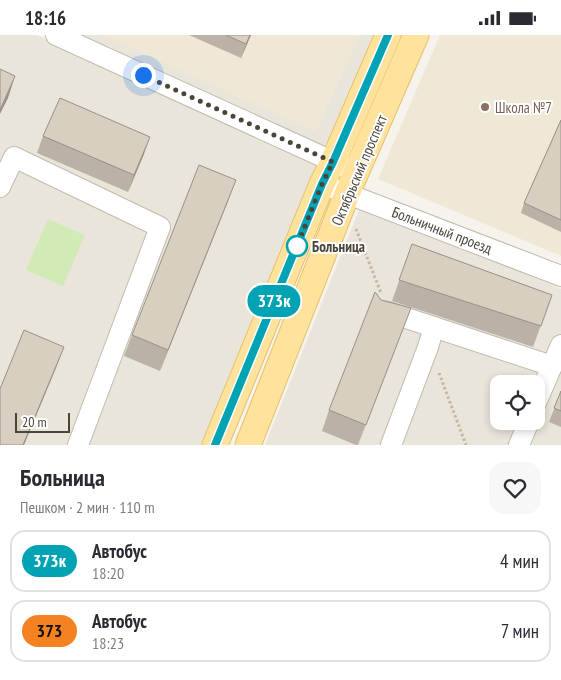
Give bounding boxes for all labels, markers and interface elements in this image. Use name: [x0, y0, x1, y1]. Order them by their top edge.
text: 18:16: [25, 6, 66, 30]
your location: [131, 63, 156, 88]
place label: Школа №7: [495, 98, 552, 117]
marker: Школа №7: [479, 101, 491, 113]
street label: Октябрьский проспект: [327, 111, 391, 228]
street label: Больничный проезд: [389, 202, 495, 258]
marker: Больница: [286, 235, 308, 257]
place label: Больница: [312, 237, 365, 256]
line badge: 373к: [239, 285, 309, 317]
text: 373к: [257, 289, 291, 312]
map controls: [490, 375, 545, 430]
button: locate: [490, 375, 545, 430]
scale bar: [15, 410, 70, 433]
text: 20 m: [22, 413, 47, 431]
text: Больница: [20, 462, 105, 493]
button: heart: [489, 462, 541, 514]
text: Пешком · 2 мин · 110 m: [20, 497, 155, 517]
text: Автобус: [92, 539, 147, 563]
text: 373к: [33, 549, 66, 572]
text: 4 мин: [500, 549, 539, 573]
text: 18:20: [92, 563, 124, 583]
text: Автобус: [92, 609, 147, 633]
text: 373: [37, 619, 62, 642]
text: 7 мин: [501, 619, 539, 643]
text: 18:23: [92, 633, 124, 653]

